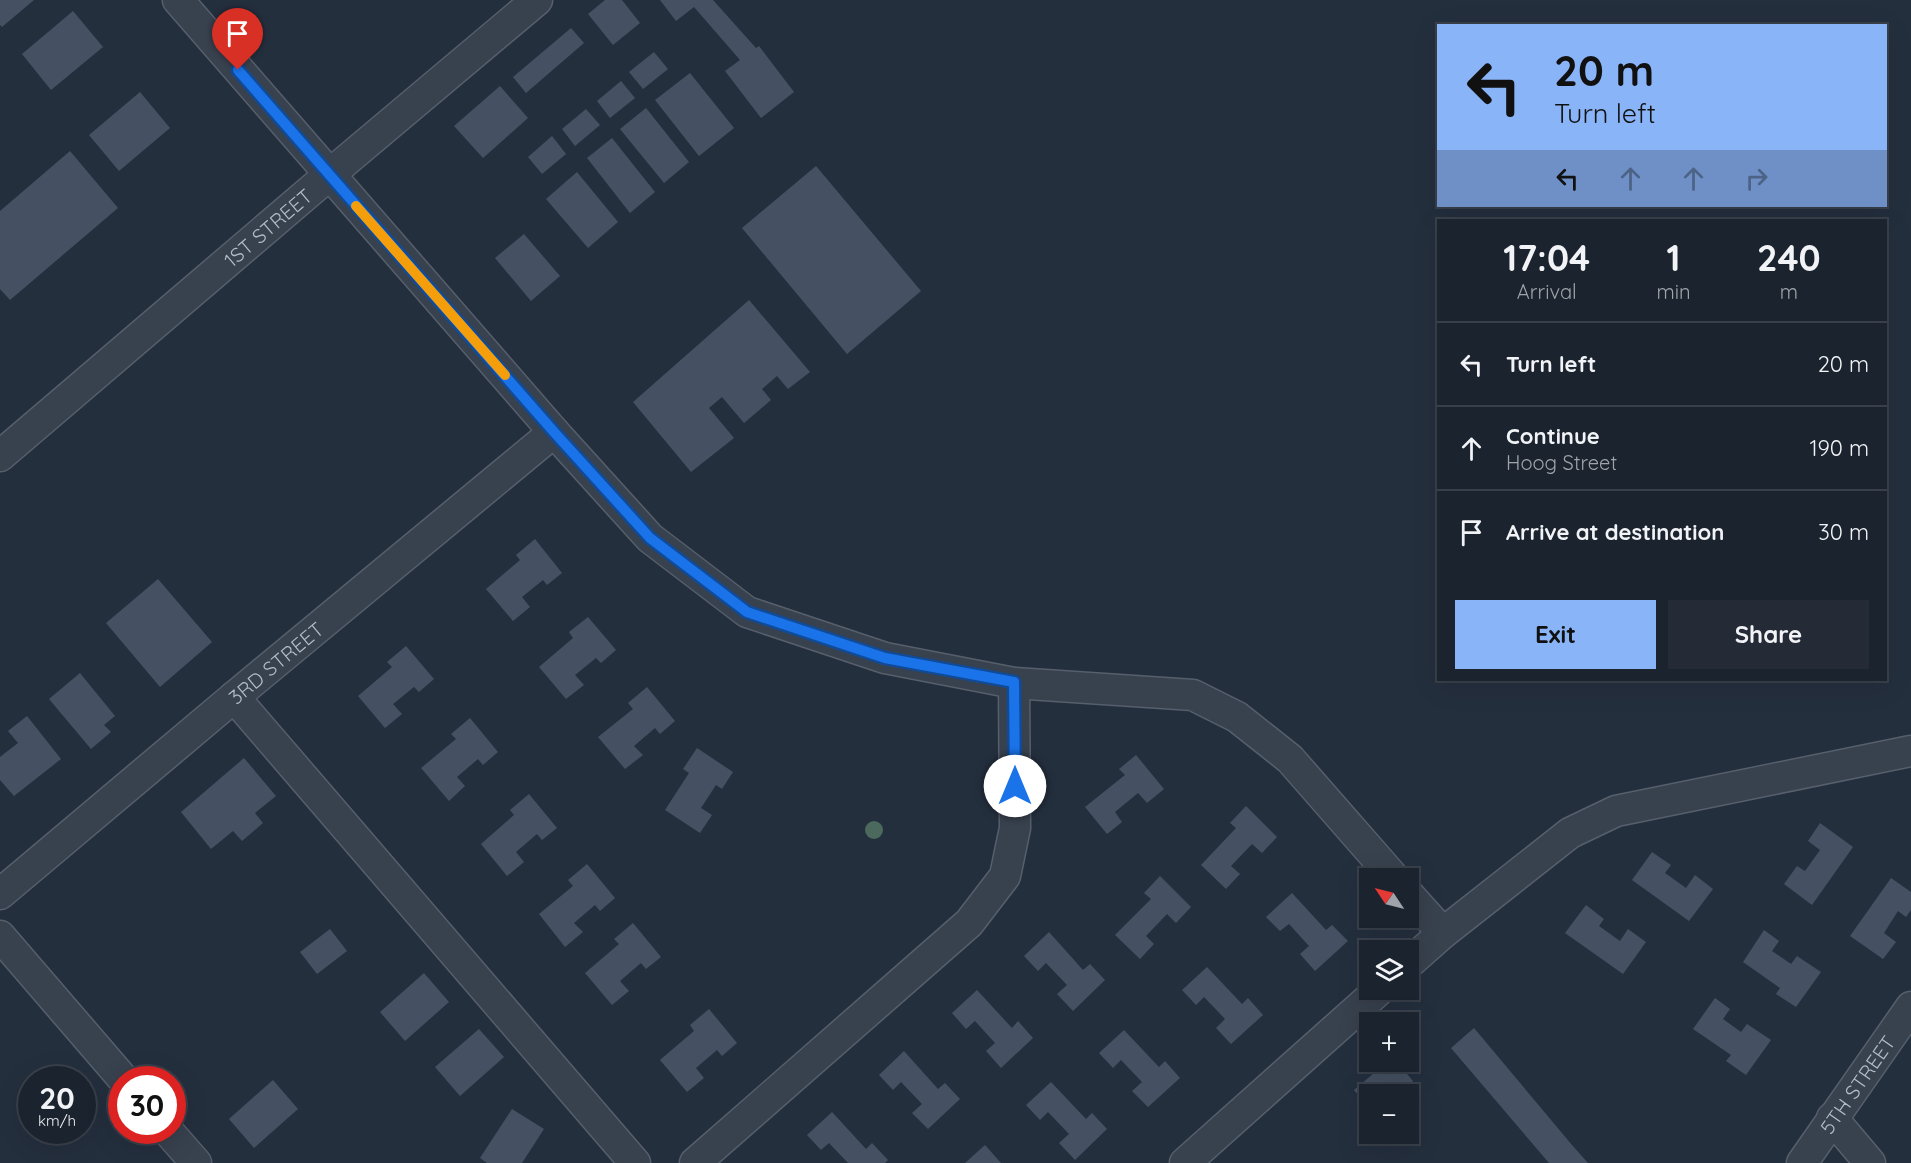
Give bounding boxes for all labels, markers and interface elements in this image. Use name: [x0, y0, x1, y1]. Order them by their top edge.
pin: [212, 8, 263, 70]
icon: arrive: [221, 17, 254, 50]
text: 20 m: [1554, 44, 1654, 97]
icon: left: [1455, 48, 1533, 126]
text: Turn left: [1554, 96, 1656, 130]
icon: left: [1551, 162, 1584, 195]
icon: ahead: [1614, 162, 1647, 195]
icon: ahead: [1677, 162, 1710, 195]
icon: right: [1740, 162, 1773, 195]
street label: 1ST STREET: [219, 183, 317, 272]
text: 17:04: [1503, 235, 1590, 280]
text: 1: [1667, 235, 1681, 280]
text: 240: [1757, 235, 1821, 280]
text: Arrival: [1517, 279, 1577, 304]
text: min: [1657, 279, 1691, 304]
text: m: [1780, 279, 1798, 304]
icon: left: [1455, 348, 1488, 381]
text: Turn left: [1506, 350, 1596, 378]
text: 20 m: [1818, 350, 1869, 378]
text: Continue: [1506, 422, 1600, 450]
icon: ahead: [1455, 432, 1488, 465]
text: 190 m: [1809, 434, 1869, 462]
text: Hoog Street: [1506, 450, 1617, 475]
icon: arrive: [1455, 516, 1488, 549]
text: Arrive at destination: [1506, 518, 1724, 546]
text: 30 m: [1818, 518, 1869, 546]
button: Exit: [1455, 600, 1656, 669]
button: Share: [1668, 600, 1869, 669]
street label: 3RD STREET: [223, 616, 328, 709]
position arrow: [983, 754, 1047, 818]
north arrow: [1359, 868, 1419, 928]
map controls: [1359, 868, 1419, 1144]
button: layers: [1359, 940, 1419, 1000]
button: +: [1359, 1012, 1419, 1072]
street label: 5TH STREET: [1814, 1030, 1900, 1138]
speed limit sign: 30: [108, 1066, 186, 1144]
text: 20: [39, 1079, 75, 1117]
button: −: [1359, 1084, 1419, 1144]
text: km/h: [38, 1111, 76, 1130]

